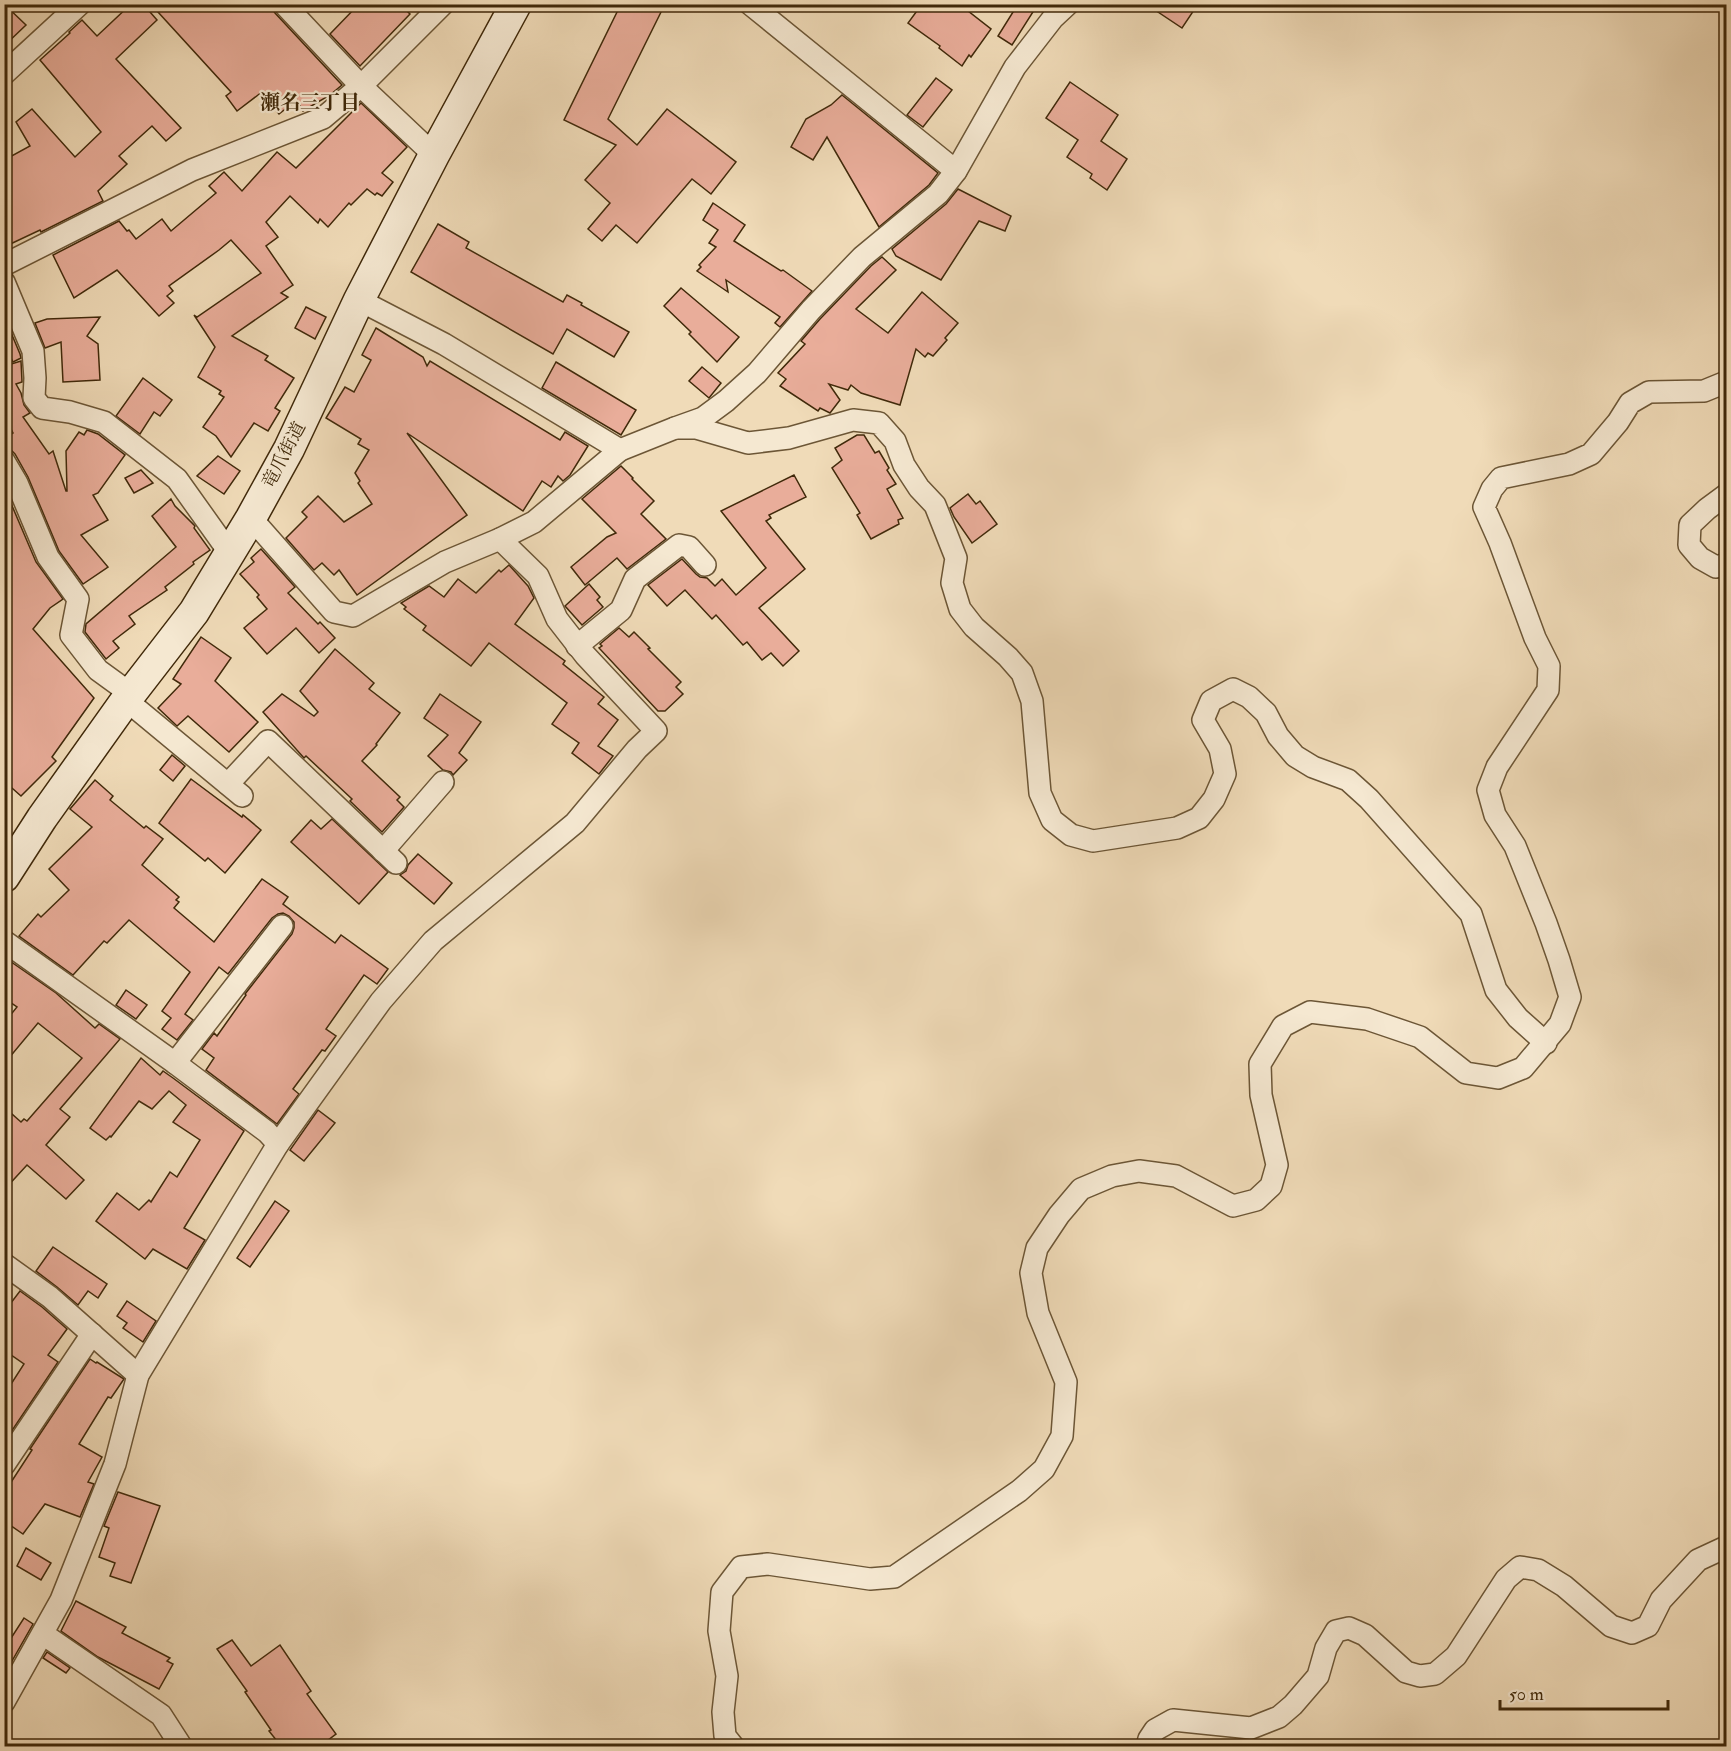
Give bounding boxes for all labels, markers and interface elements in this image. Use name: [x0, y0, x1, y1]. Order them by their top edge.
district label: 瀬名三丁目: [260, 90, 360, 115]
street label: 竜爪街道: [257, 418, 311, 492]
scale bar: [1500, 1673, 1668, 1711]
text: 50 m: [1509, 1683, 1544, 1706]

